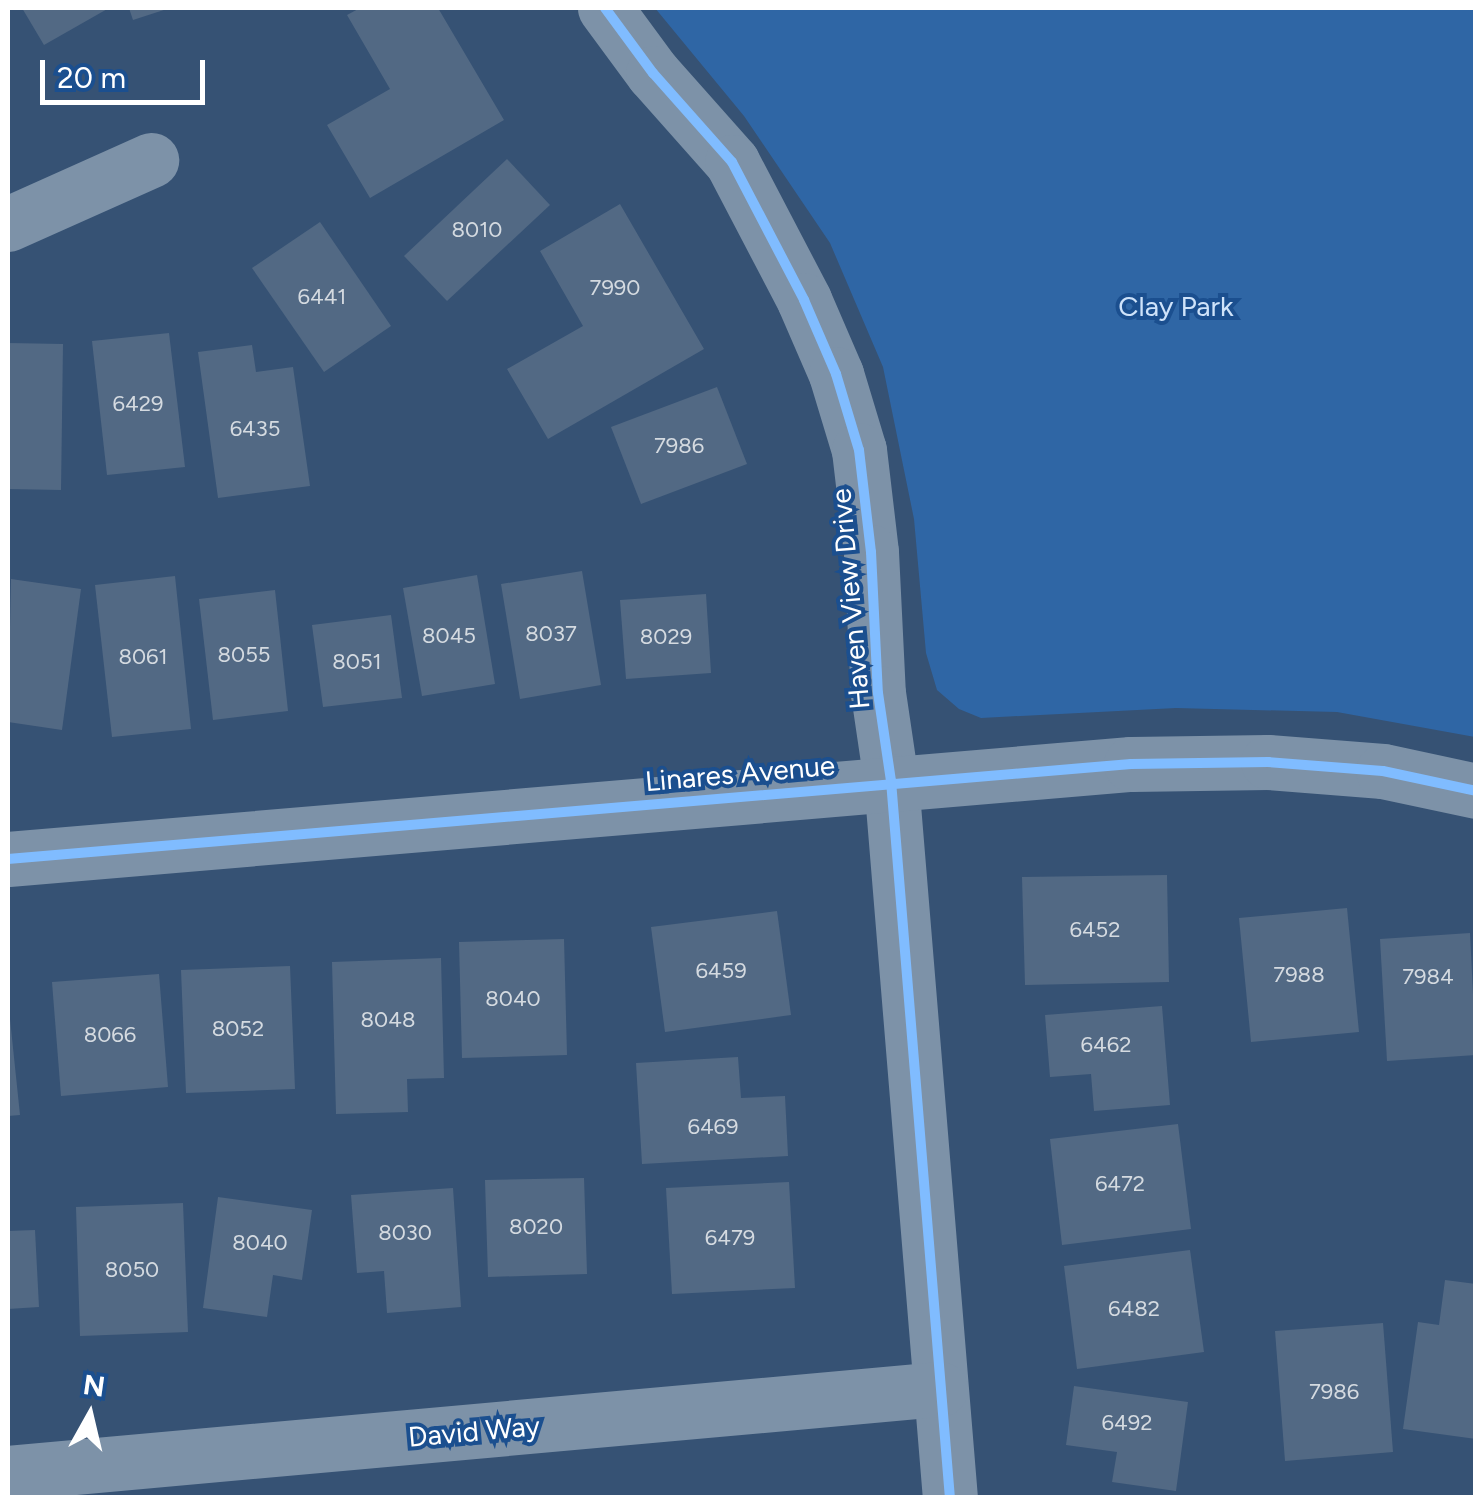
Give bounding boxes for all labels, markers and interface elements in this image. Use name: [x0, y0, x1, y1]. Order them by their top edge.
scale bar: [45, 40, 210, 102]
text: 20 m: [57, 59, 126, 96]
house number: 8010: [452, 217, 502, 243]
house number: 7990: [590, 275, 640, 301]
house number: 6441: [298, 284, 346, 310]
park label: Clay Park: [1118, 289, 1234, 323]
house number: 6429: [113, 391, 163, 417]
house number: 6435: [230, 416, 280, 442]
house number: 7986: [654, 433, 704, 459]
street label: Haven View Drive: [824, 487, 876, 711]
house number: 8037: [525, 621, 577, 647]
house number: 8045: [422, 623, 476, 649]
house number: 8029: [640, 624, 692, 650]
house number: 8055: [218, 642, 270, 668]
house number: 8061: [118, 644, 168, 670]
house number: 8051: [332, 649, 382, 675]
street label: Linares Avenue: [644, 748, 836, 798]
house number: 6452: [1069, 917, 1121, 943]
house number: 6459: [695, 958, 747, 984]
house number: 7988: [1273, 962, 1325, 988]
house number: 7984: [1402, 964, 1454, 990]
house number: 8040: [485, 986, 541, 1012]
house number: 8048: [361, 1007, 415, 1033]
house number: 8052: [212, 1016, 264, 1042]
house number: 8066: [84, 1022, 136, 1048]
house number: 6462: [1081, 1032, 1131, 1058]
house number: 6469: [687, 1114, 739, 1140]
house number: 6472: [1095, 1171, 1145, 1197]
house number: 8020: [509, 1214, 563, 1240]
house number: 8030: [378, 1220, 432, 1246]
house number: 6479: [705, 1225, 755, 1251]
house number: 8040: [232, 1230, 288, 1256]
house number: 8050: [105, 1257, 159, 1283]
house number: 6482: [1108, 1296, 1160, 1322]
north arrow: [40, 1365, 140, 1465]
text: N: [81, 1367, 107, 1404]
house number: 7986: [1309, 1379, 1359, 1405]
street label: David Way: [407, 1409, 541, 1453]
house number: 6492: [1102, 1410, 1152, 1436]

